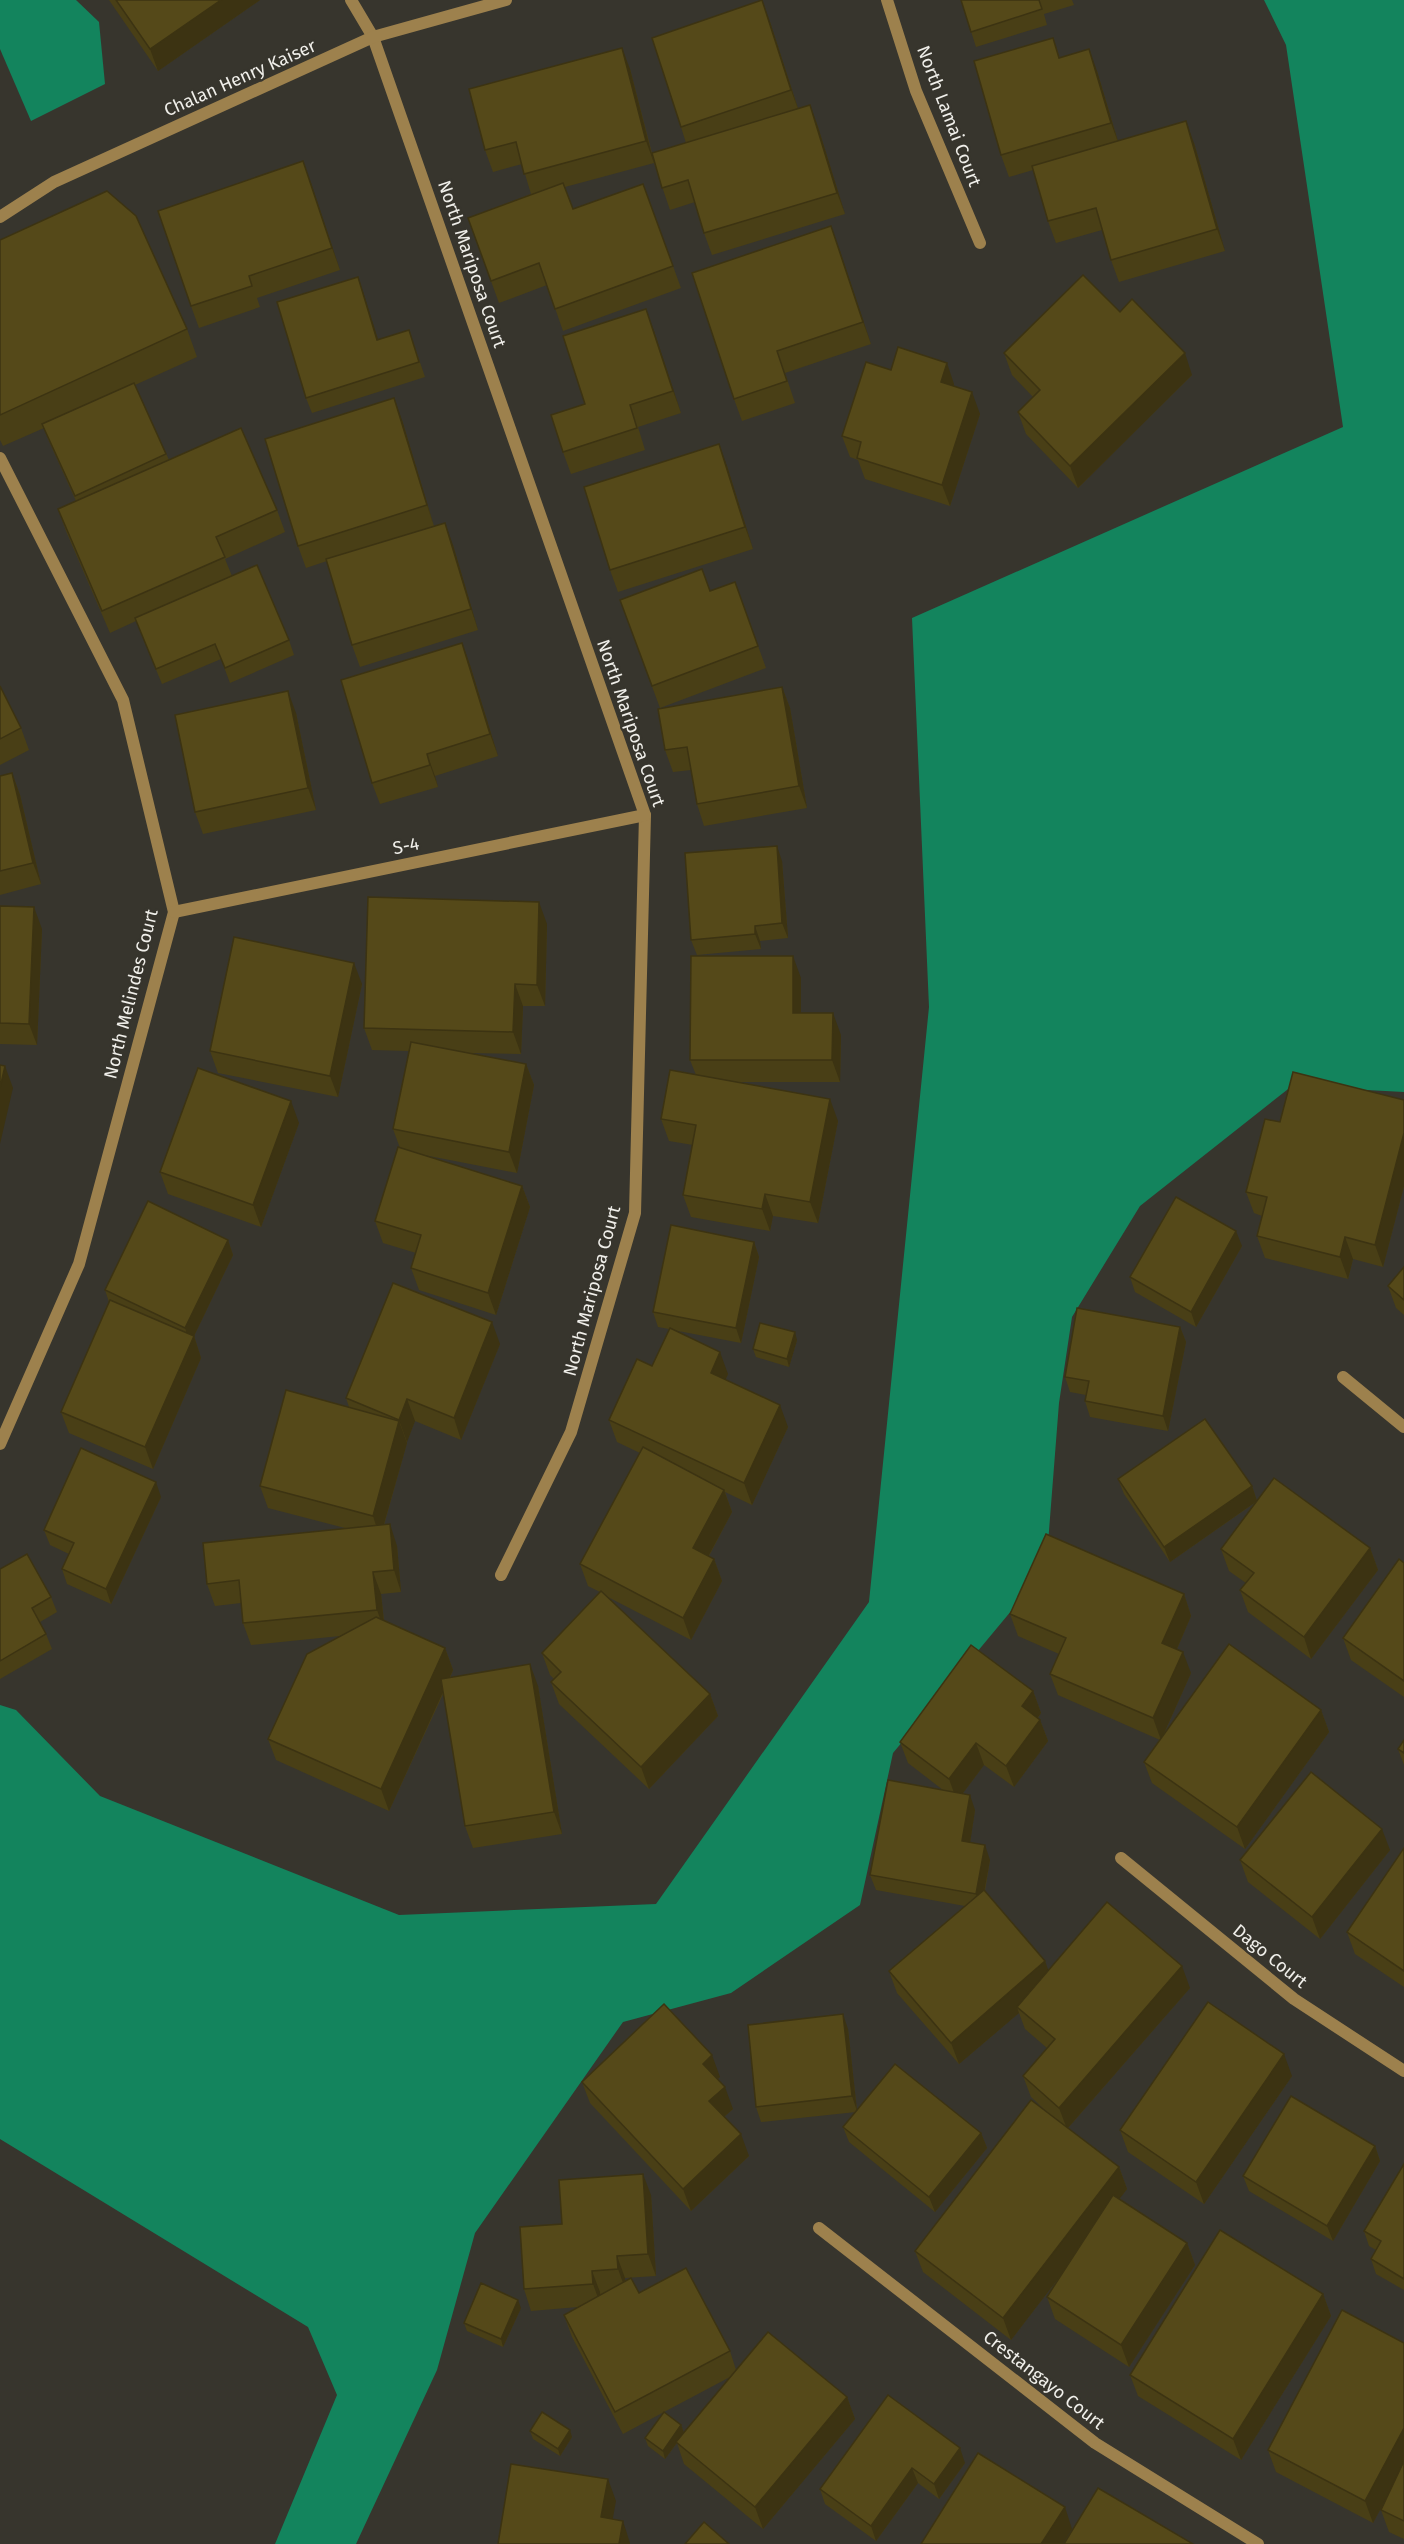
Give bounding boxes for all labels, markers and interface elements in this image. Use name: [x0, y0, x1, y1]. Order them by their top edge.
street label: Chalan Henry Kaiser: [161, 35, 319, 121]
street label: North Lamai Court: [912, 42, 986, 190]
street label: North Mariposa Court: [433, 177, 511, 351]
street label: North Mariposa Court: [592, 636, 670, 810]
street label: S-4: [391, 832, 422, 860]
street label: North Melindes Court: [99, 906, 163, 1081]
street label: North Mariposa Court: [559, 1203, 625, 1379]
street label: Dago Court: [1228, 1919, 1312, 1993]
street label: Crestangayo Court: [979, 2326, 1109, 2435]

